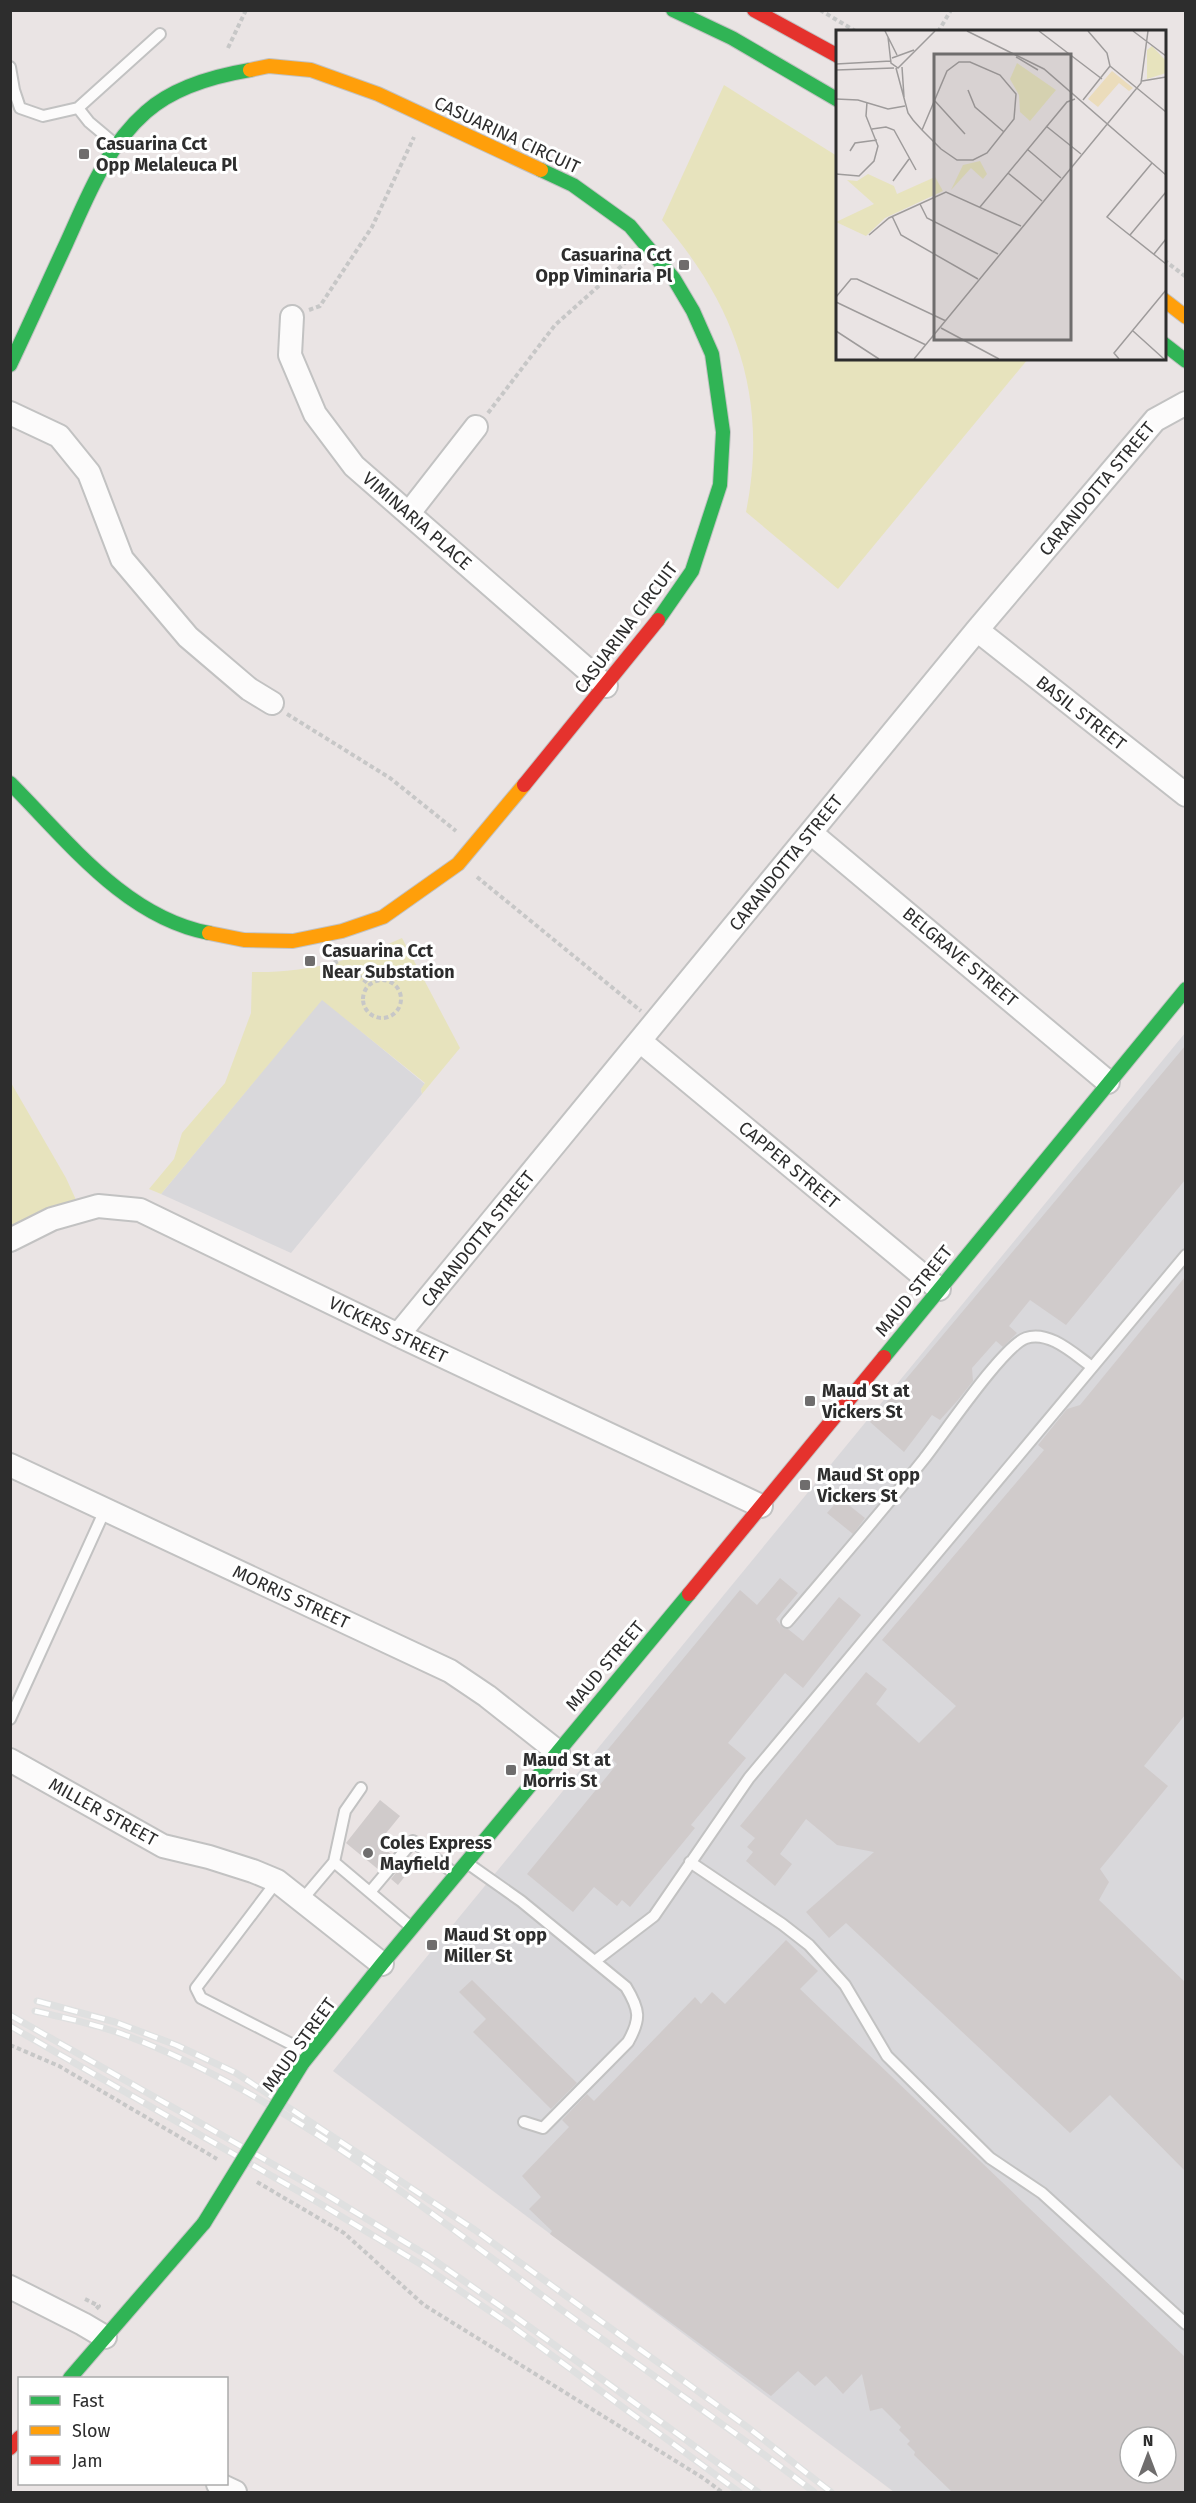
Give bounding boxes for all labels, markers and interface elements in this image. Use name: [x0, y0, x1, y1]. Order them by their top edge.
inset map: [836, 30, 1166, 360]
street label: CASUARINA CIRCUIT: [431, 92, 584, 179]
place label: Casuarina Cct Opp Melaleuca Pl: [96, 133, 238, 176]
marker: Casuarina Cct Opp Melaleuca Pl: [77, 147, 91, 161]
place label: Casuarina Cct Opp Viminaria Pl: [536, 244, 673, 287]
marker: Casuarina Cct Opp Viminaria Pl: [677, 258, 691, 272]
street label: CARANDOTTA STREET: [1034, 417, 1160, 561]
street label: VIMINARIA PLACE: [358, 467, 476, 575]
street label: CASUARINA CIRCUIT: [570, 558, 683, 698]
street label: BASIL STREET: [1032, 671, 1131, 755]
street label: CARANDOTTA STREET: [724, 790, 848, 935]
street label: BELGRAVE STREET: [898, 902, 1023, 1012]
place label: Casuarina Cct Near Substation: [322, 940, 455, 983]
marker: Casuarina Cct Near Substation: [303, 954, 317, 968]
street label: CAPPER STREET: [734, 1116, 844, 1214]
street label: CARANDOTTA STREET: [416, 1166, 540, 1311]
street label: MAUD STREET: [871, 1241, 958, 1341]
street label: VICKERS STREET: [325, 1292, 451, 1368]
place label: Maud St at Vickers St: [821, 1380, 911, 1423]
marker: Maud St at Vickers St: [803, 1394, 817, 1408]
place label: Maud St opp Vickers St: [816, 1464, 920, 1507]
marker: Maud St opp Vickers St: [798, 1478, 812, 1492]
street label: MORRIS STREET: [229, 1560, 353, 1634]
street label: MAUD STREET: [561, 1616, 649, 1715]
place label: Maud St at Morris St: [523, 1749, 612, 1792]
marker: Maud St at Morris St: [504, 1763, 518, 1777]
street label: MILLER STREET: [45, 1773, 162, 1851]
place label: Coles Express Mayfield: [380, 1832, 492, 1875]
marker: Coles Express Mayfield: [361, 1846, 375, 1860]
place label: Maud St opp Miller St: [444, 1924, 547, 1967]
marker: Maud St opp Miller St: [425, 1938, 439, 1952]
street label: MAUD STREET: [258, 1993, 341, 2096]
legend: [18, 2377, 228, 2485]
text: Fast: [72, 2390, 105, 2412]
text: Slow: [72, 2420, 111, 2442]
north arrow: [1118, 2425, 1178, 2485]
text: N: [1143, 2431, 1153, 2450]
text: Jam: [72, 2450, 103, 2472]

